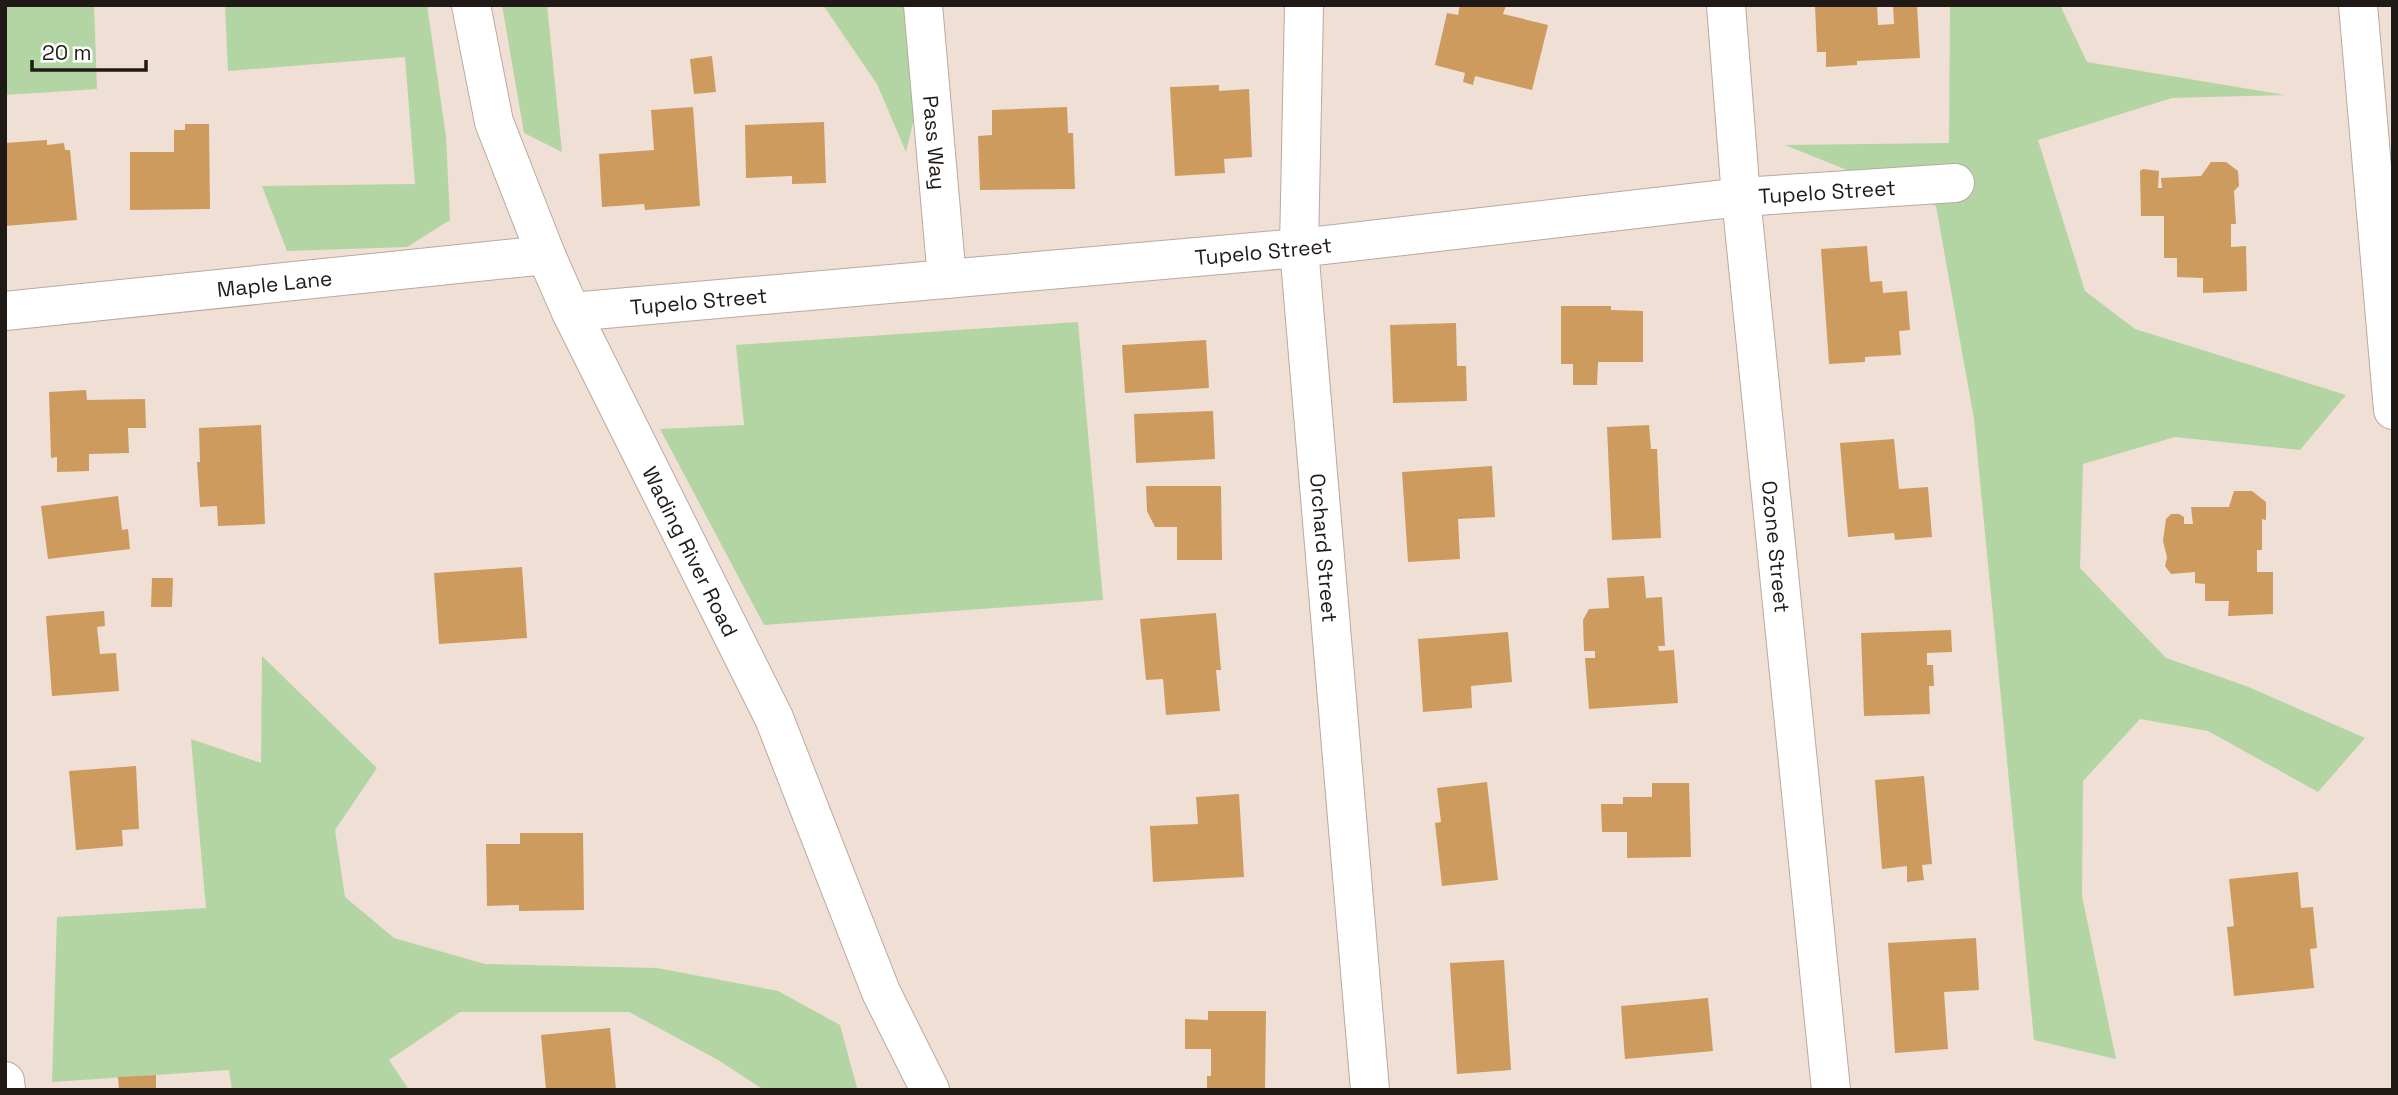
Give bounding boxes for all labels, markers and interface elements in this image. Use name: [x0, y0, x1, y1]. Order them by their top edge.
scale bar: [32, 28, 145, 72]
text: 20 m: [42, 39, 92, 66]
street label: Pass Way: [917, 94, 953, 191]
street label: Tupelo Street: [1758, 173, 1896, 209]
street label: Tupelo Street: [1194, 231, 1333, 271]
street label: Maple Lane: [216, 264, 333, 302]
street label: Tupelo Street: [629, 281, 768, 320]
street label: Wading River Road: [637, 462, 745, 641]
street label: Orchard Street: [1305, 472, 1344, 624]
street label: Ozone Street: [1756, 479, 1796, 614]

